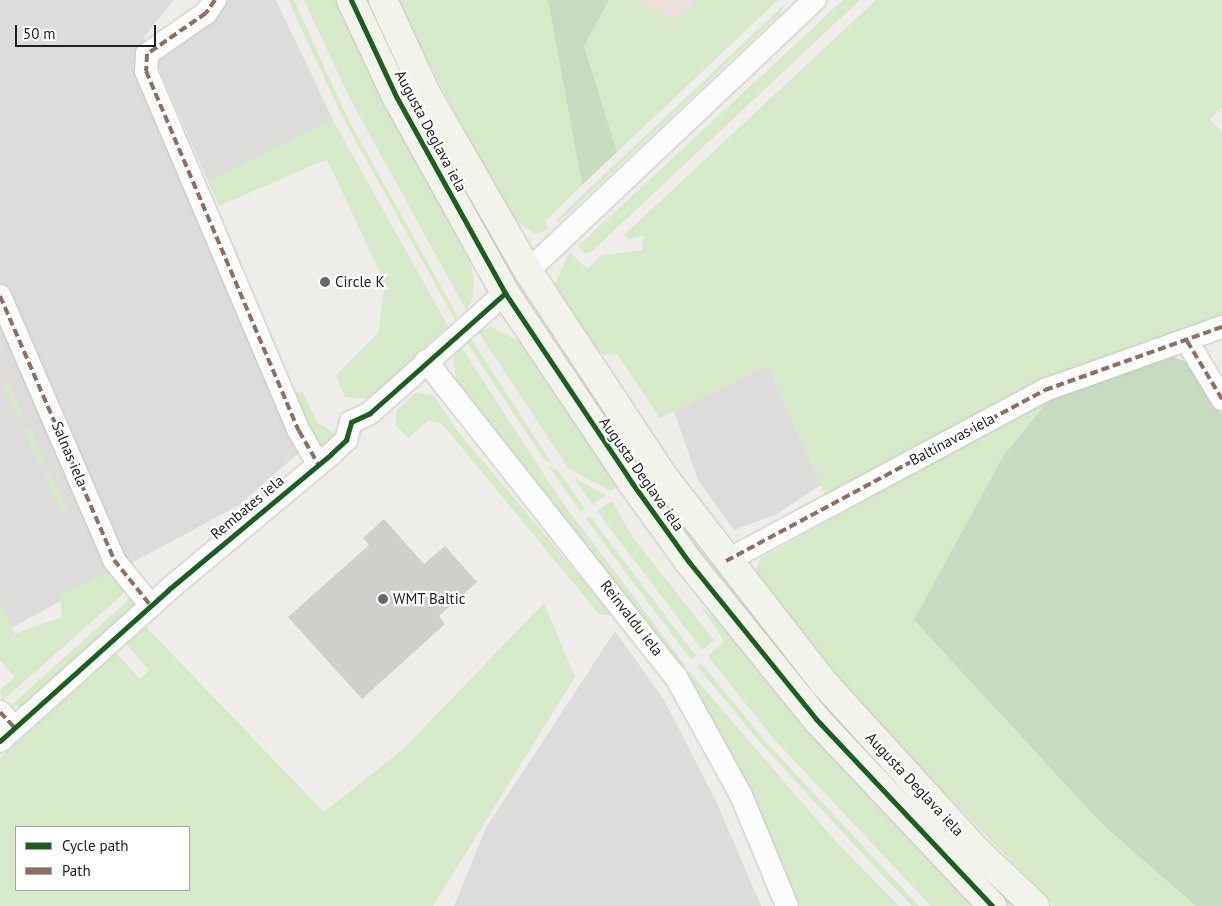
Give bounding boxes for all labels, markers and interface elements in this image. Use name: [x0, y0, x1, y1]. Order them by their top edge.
scale bar: [18, 15, 159, 47]
text: 50 m: [23, 24, 56, 43]
street label: Augusta Deglava iela: [391, 67, 471, 195]
place label: Circle K: [335, 273, 385, 291]
marker: Circle K: [319, 276, 331, 288]
street label: Baltinavas iela: [906, 409, 998, 469]
street label: Augusta Deglava iela: [596, 413, 688, 535]
street label: Salnas iela: [48, 419, 92, 489]
street label: Rembates iela: [207, 471, 287, 543]
street label: Reinvaldu iela: [597, 577, 667, 659]
place label: WMT Baltic: [393, 590, 466, 608]
marker: WMT Baltic: [377, 593, 389, 605]
street label: Augusta Deglava iela: [862, 728, 968, 840]
legend: [15, 826, 190, 891]
text: Cycle path: [62, 836, 128, 855]
text: Path: [62, 861, 91, 880]

